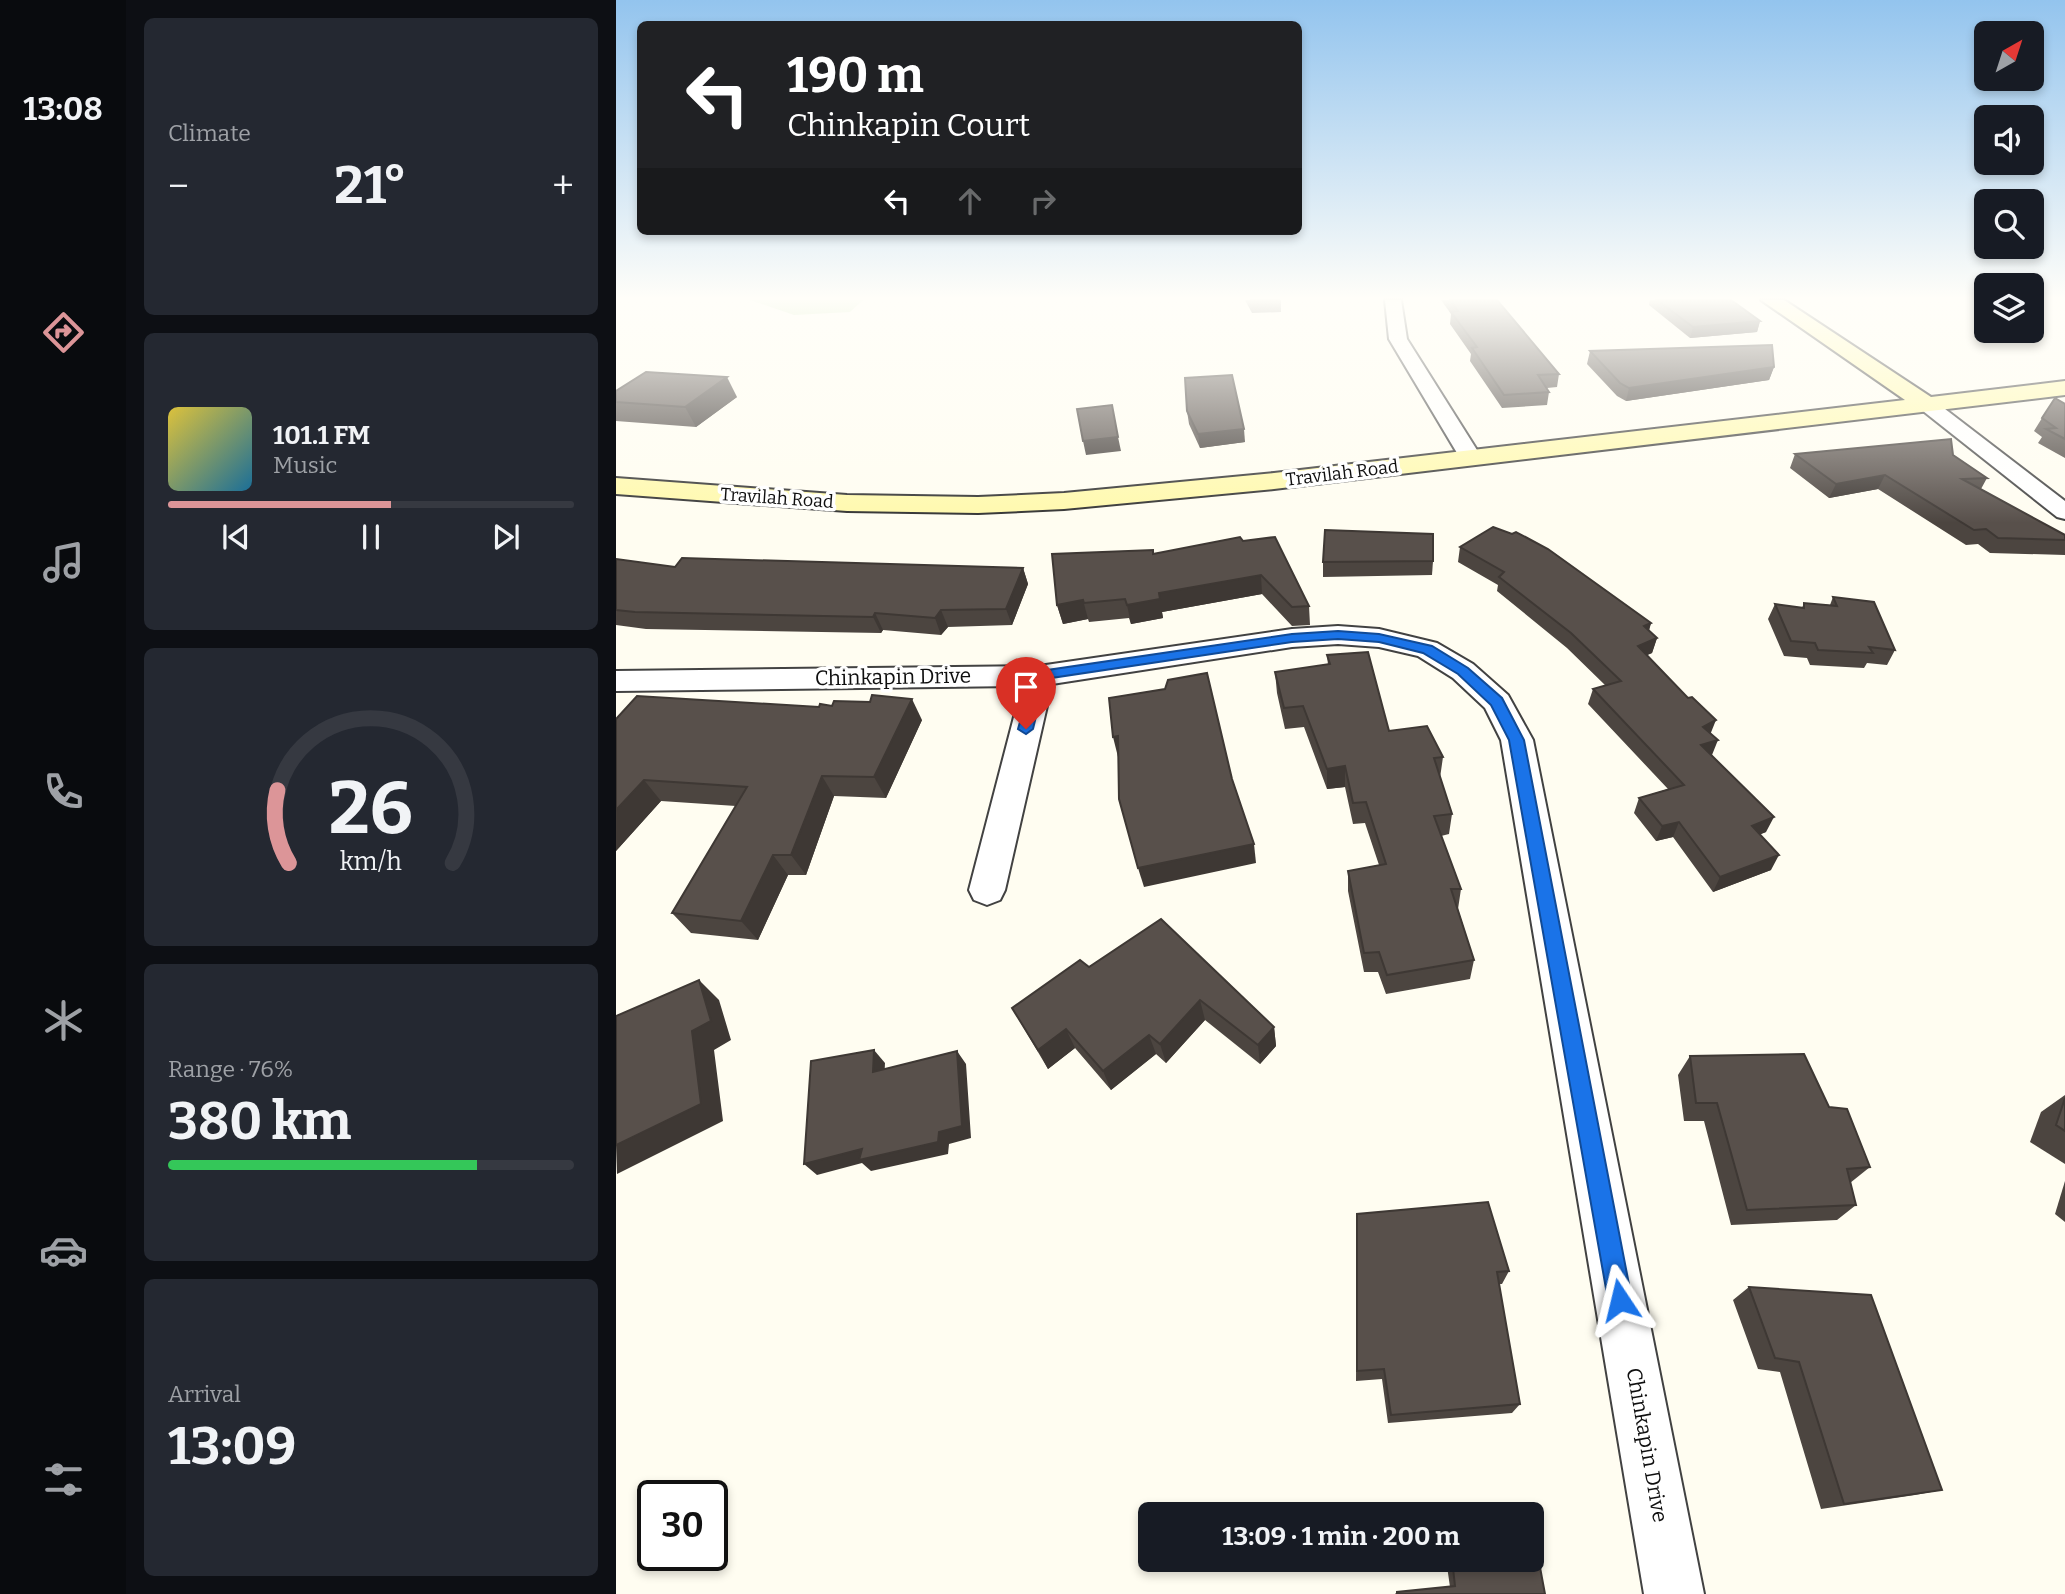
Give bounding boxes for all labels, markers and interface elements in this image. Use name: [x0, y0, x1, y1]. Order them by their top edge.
north arrow: [1974, 21, 2044, 91]
map controls: [1974, 21, 2044, 343]
text: 190 m: [787, 46, 924, 105]
icon: left: [672, 49, 763, 140]
text: 13:08: [23, 90, 103, 128]
button: sound: [1974, 105, 2044, 175]
text: Chinkapin Court: [787, 106, 1030, 144]
text: Climate: [168, 119, 251, 147]
text: 21°: [334, 154, 407, 217]
text: −: [168, 163, 189, 209]
text: +: [552, 163, 574, 209]
icon: left: [878, 182, 916, 220]
icon: ahead: [951, 182, 989, 220]
icon: right: [1024, 182, 1062, 220]
button: search: [1974, 189, 2044, 259]
button: layers: [1974, 273, 2044, 343]
icon: directions: [39, 308, 88, 357]
text: 101.1 FM: [273, 420, 370, 451]
text: Music: [273, 451, 337, 479]
street label: Travilah Road: [1284, 455, 1400, 491]
street label: Travilah Road: [720, 483, 835, 513]
icon: previous: [217, 518, 255, 556]
icon: pause: [352, 518, 390, 556]
icon: next: [487, 518, 525, 556]
icon: music: [39, 538, 88, 587]
pin: [996, 657, 1056, 729]
street label: Chinkapin Drive: [815, 663, 971, 691]
icon: arrive: [1007, 668, 1045, 706]
text: 26: [329, 765, 413, 852]
icon: phone: [39, 767, 88, 816]
text: km/h: [340, 847, 402, 877]
icon: climate: [39, 996, 88, 1045]
text: Range · 76%: [168, 1055, 293, 1083]
text: 380 km: [168, 1090, 351, 1153]
icon: car: [39, 1226, 88, 1275]
position arrow: [1583, 1263, 1657, 1337]
street label: Chinkapin Drive: [1621, 1366, 1673, 1524]
text: Arrival: [168, 1380, 241, 1408]
text: 13:09: [168, 1415, 296, 1478]
icon: filters: [39, 1455, 88, 1504]
speed limit sign: 30: [637, 1480, 728, 1571]
text: 13:09 · 1 min · 200 m: [1222, 1521, 1460, 1552]

